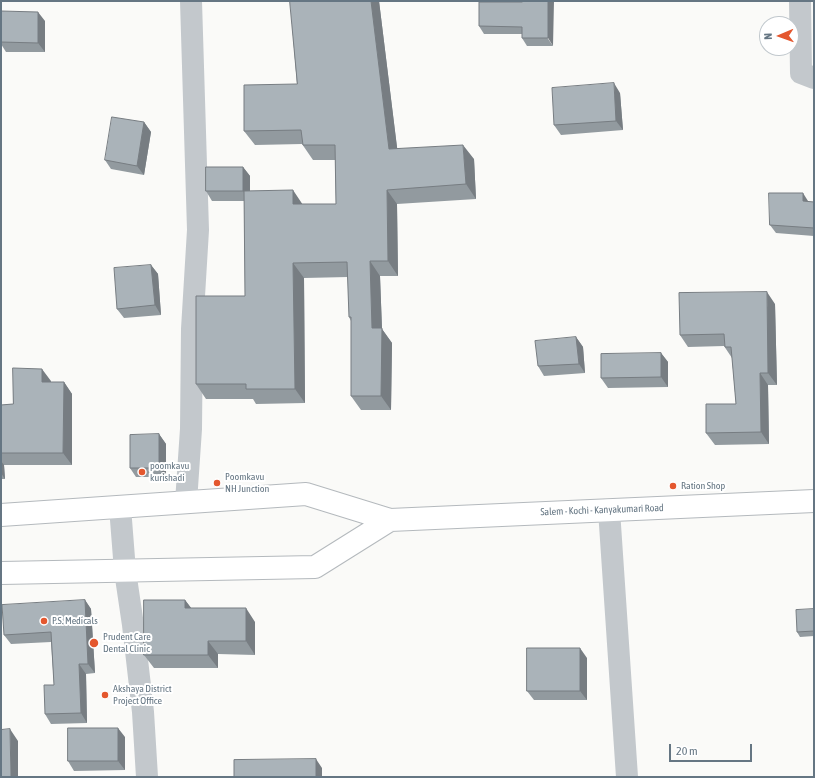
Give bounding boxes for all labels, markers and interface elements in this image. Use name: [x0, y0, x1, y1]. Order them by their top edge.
north arrow: [759, 16, 799, 56]
text: N: [762, 33, 774, 40]
place label: poomkavu kurishadi: [150, 460, 189, 484]
marker: poomkavu kurishadi: [137, 467, 147, 477]
place label: Poomkavu NH Junction: [225, 471, 269, 494]
marker: Poomkavu NH Junction: [212, 478, 222, 488]
place label: Ration Shop: [681, 480, 725, 492]
marker: Ration Shop: [668, 481, 678, 491]
street label: Salem - Kochi - Kanyakumari Road: [540, 502, 664, 518]
place label: P.S. Medicals: [52, 615, 98, 627]
marker: P.S. Medicals: [39, 616, 49, 626]
place label: Prudent Care Dental Clinic: [103, 631, 151, 654]
marker: Prudent Care Dental Clinic: [88, 637, 100, 649]
place label: Akshaya District Project Office: [113, 683, 172, 706]
marker: Akshaya District Project Office: [100, 690, 110, 700]
scale bar: [671, 736, 754, 762]
text: 20 m: [676, 744, 698, 758]

